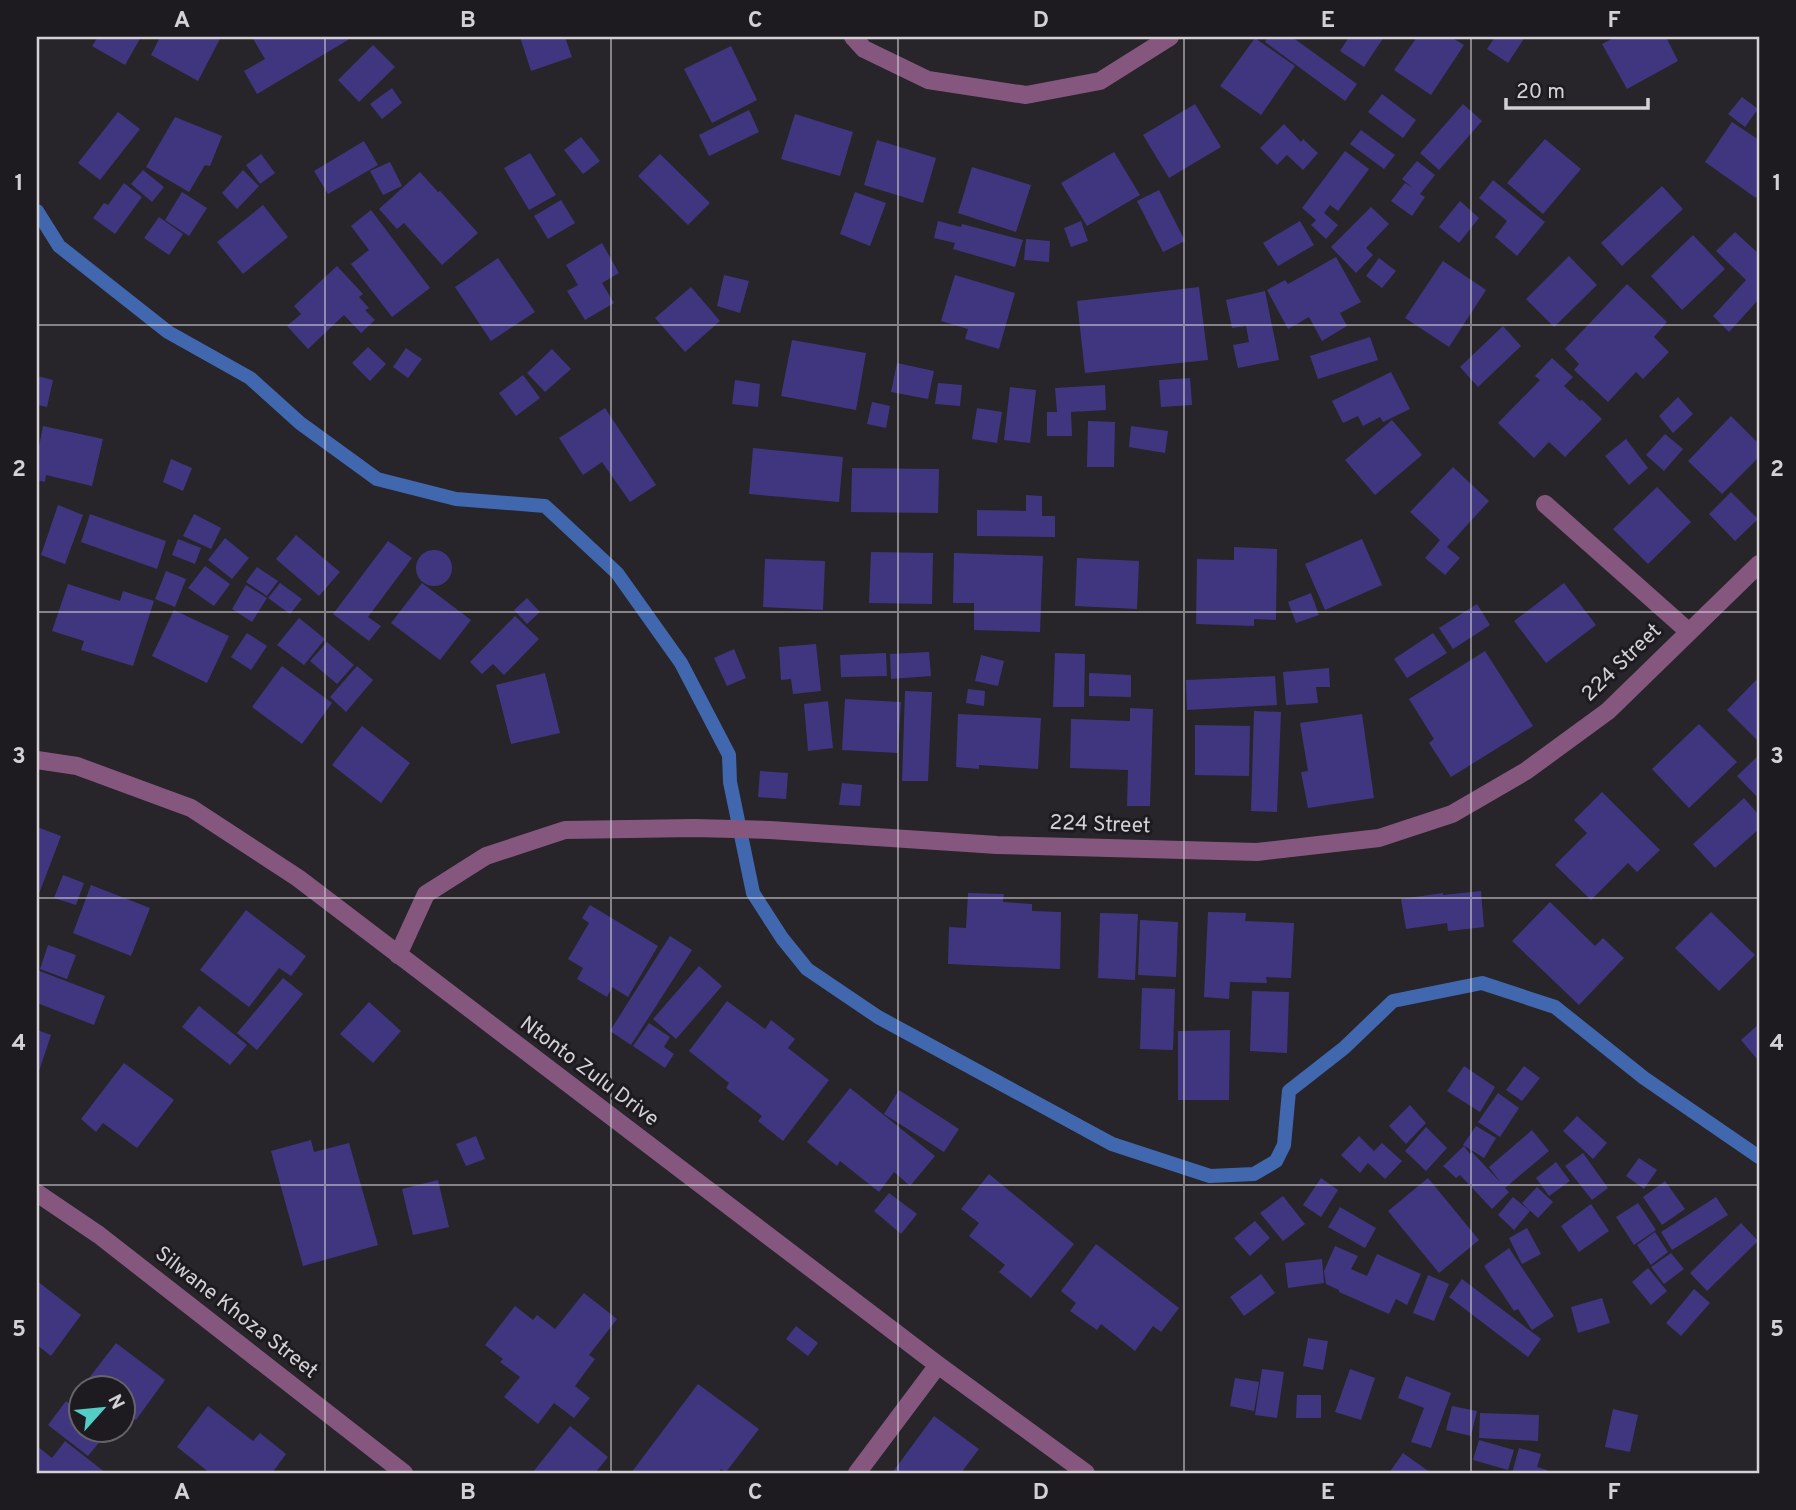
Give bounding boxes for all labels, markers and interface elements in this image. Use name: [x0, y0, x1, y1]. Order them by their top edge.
text: A: [174, 7, 190, 36]
text: B: [460, 7, 476, 36]
text: C: [748, 7, 762, 36]
text: D: [1033, 7, 1049, 36]
text: E: [1321, 7, 1335, 36]
text: F: [1607, 7, 1621, 36]
scale bar: [1506, 66, 1647, 110]
text: 20 m: [1516, 79, 1565, 106]
text: 1: [14, 170, 24, 199]
text: 1: [1772, 170, 1782, 199]
text: 2: [12, 456, 26, 485]
text: 2: [1770, 456, 1784, 485]
street label: 224 Street: [1576, 618, 1668, 708]
text: 3: [12, 743, 26, 772]
text: 3: [1770, 743, 1784, 772]
street label: 224 Street: [1049, 810, 1151, 840]
street label: Ntonto Zulu Drive: [514, 1011, 664, 1133]
text: 4: [12, 1030, 26, 1059]
text: 4: [1770, 1030, 1784, 1059]
street label: Silwane Khoza Street: [149, 1241, 323, 1385]
text: 5: [12, 1316, 26, 1345]
text: 5: [1770, 1316, 1784, 1345]
north arrow: [66, 1374, 136, 1444]
text: N: [102, 1391, 129, 1414]
text: A: [174, 1479, 190, 1508]
text: B: [460, 1479, 476, 1508]
text: C: [748, 1479, 762, 1508]
text: D: [1033, 1479, 1049, 1508]
text: E: [1321, 1479, 1335, 1508]
text: F: [1607, 1479, 1621, 1508]

